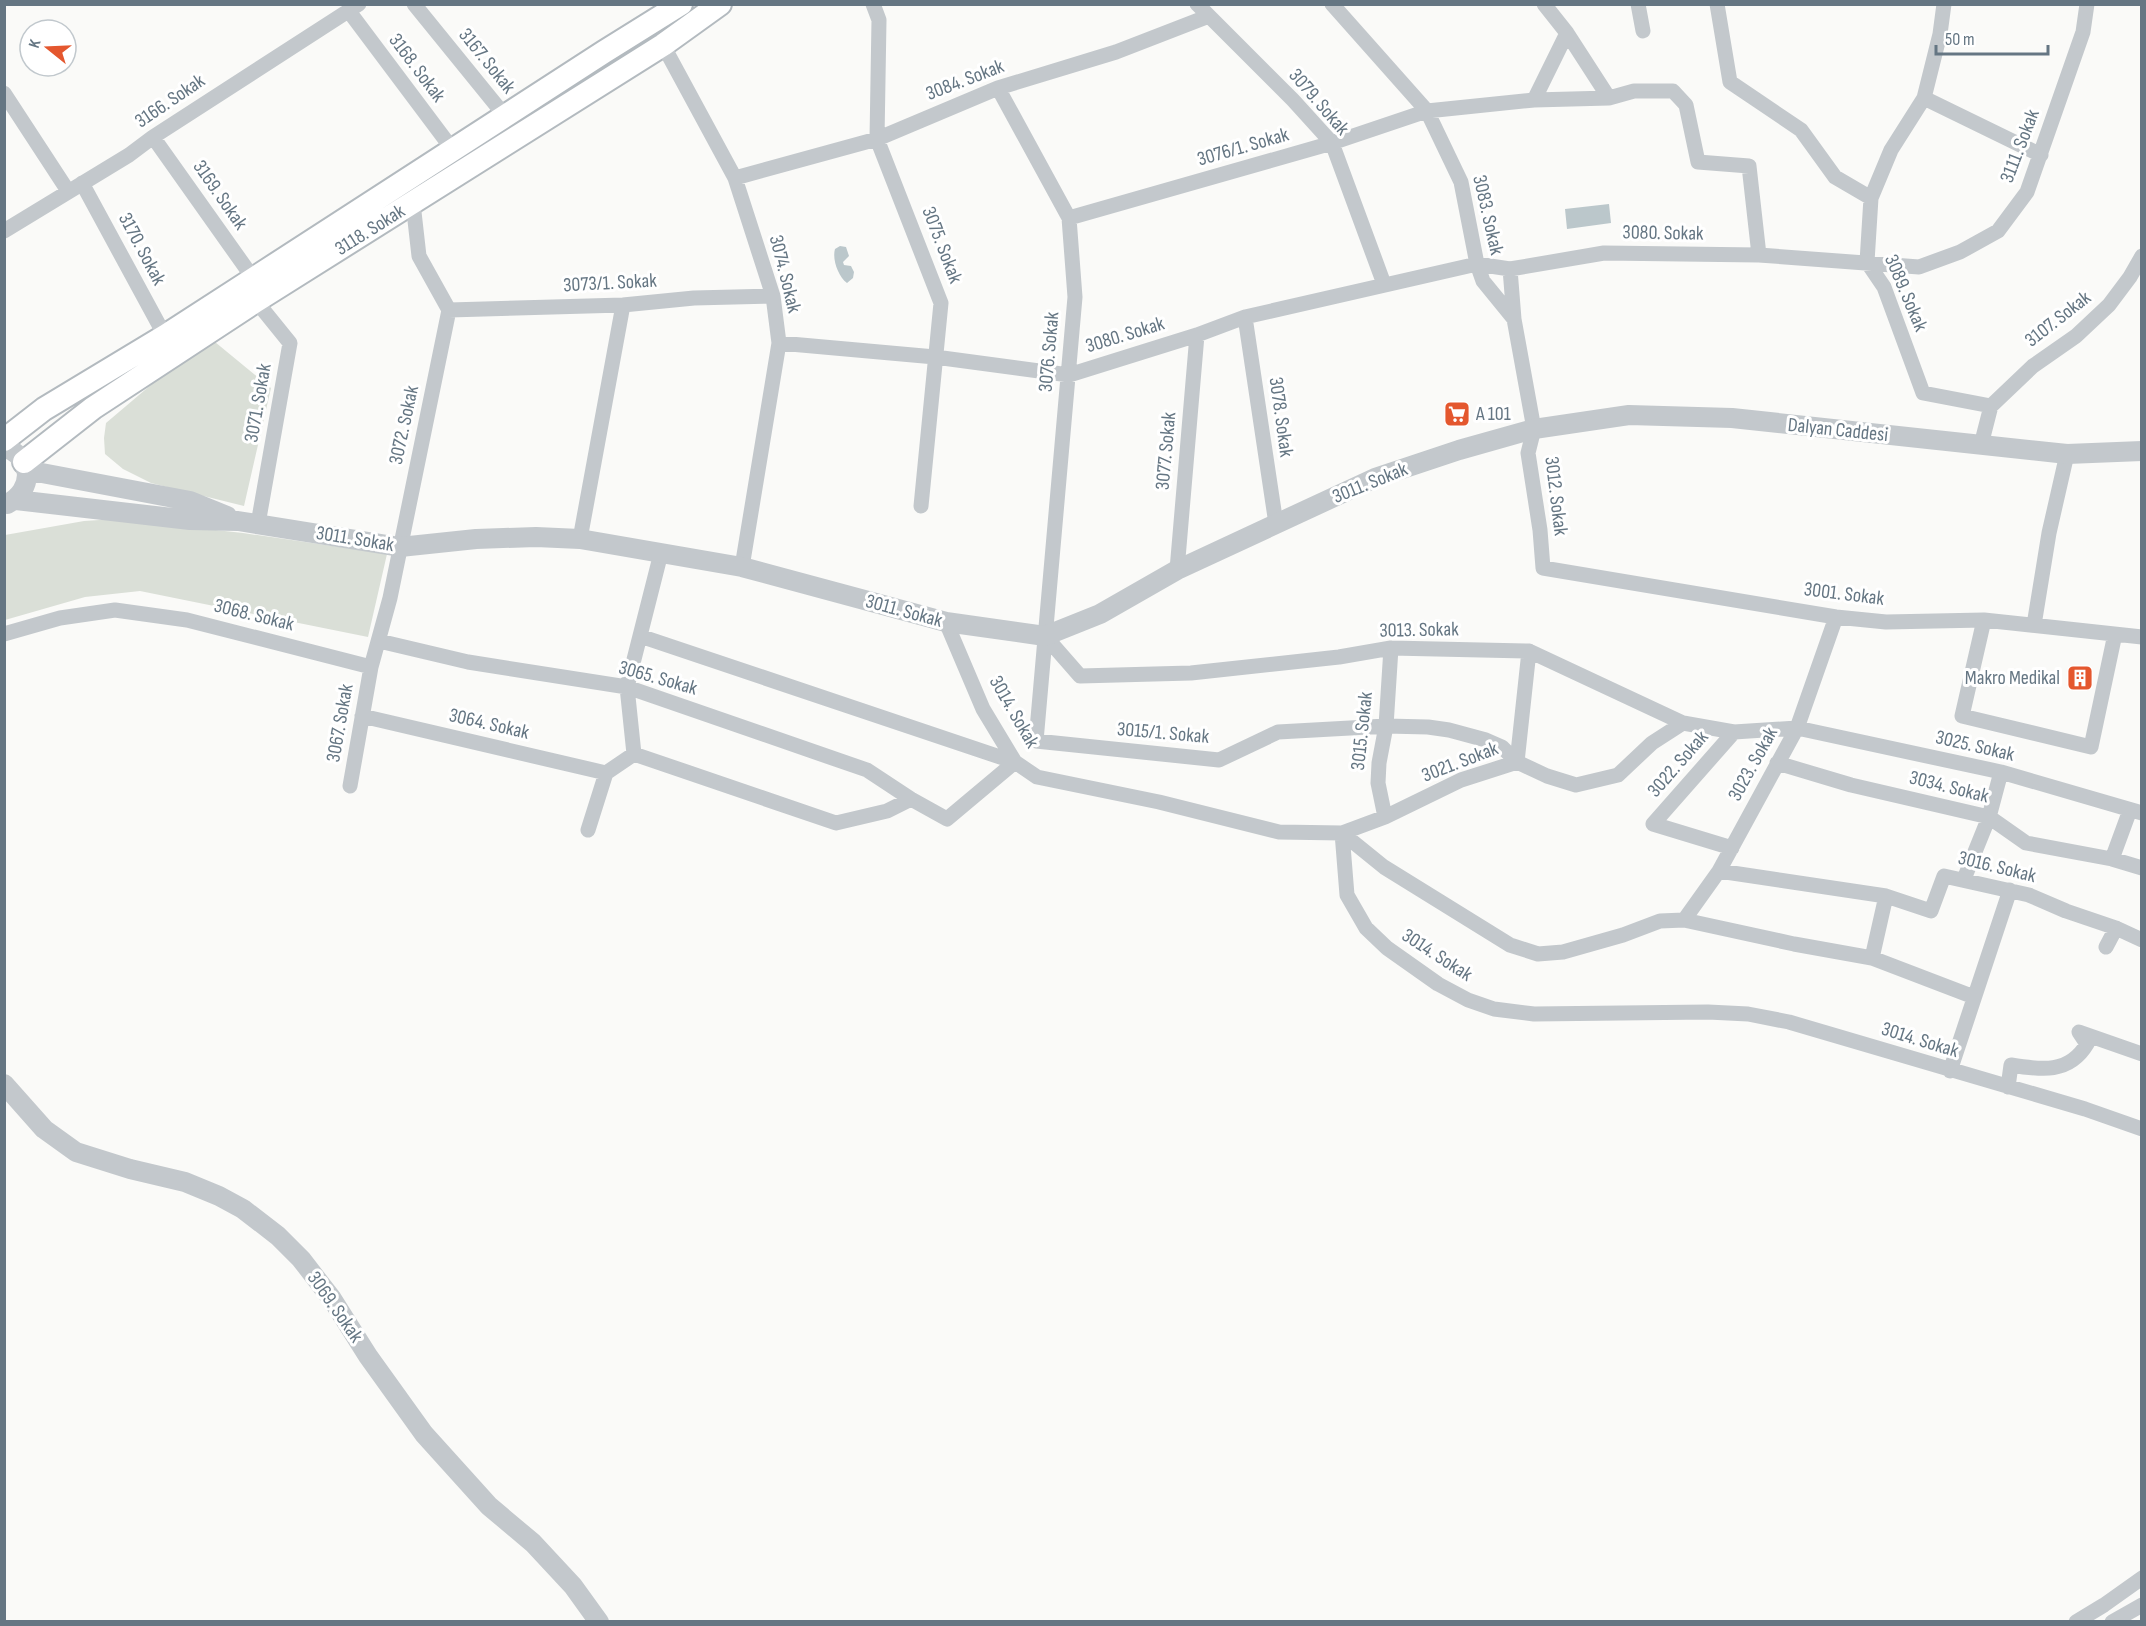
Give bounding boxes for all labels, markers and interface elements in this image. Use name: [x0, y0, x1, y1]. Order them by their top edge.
north arrow: [18, 18, 78, 78]
scale bar: [1936, 18, 2048, 56]
street label: 3167. Sokak: [453, 23, 521, 99]
street label: 3168. Sokak: [383, 29, 451, 107]
text: 50 m: [1945, 29, 1975, 50]
text: K: [25, 37, 45, 51]
street label: 3084. Sokak: [923, 54, 1008, 106]
street label: 3079. Sokak: [1284, 64, 1355, 140]
street label: 3166. Sokak: [130, 69, 210, 133]
street label: 3111. Sokak: [1995, 106, 2045, 186]
street label: 3076/1. Sokak: [1194, 122, 1292, 172]
street label: 3169. Sokak: [187, 156, 253, 235]
street label: 3083. Sokak: [1467, 173, 1509, 258]
street label: 3118. Sokak: [331, 199, 410, 261]
street label: 3075. Sokak: [916, 203, 968, 287]
street label: 3170. Sokak: [113, 209, 171, 290]
street label: 3080. Sokak: [1622, 220, 1704, 246]
street label: 3074. Sokak: [764, 233, 806, 316]
street label: 3089. Sokak: [1879, 251, 1933, 335]
street label: 3073/1. Sokak: [563, 269, 658, 297]
street label: 3107. Sokak: [2020, 286, 2096, 352]
street label: 3076. Sokak: [1034, 311, 1064, 393]
street label: 3080. Sokak: [1083, 312, 1168, 358]
street label: 3071. Sokak: [239, 361, 277, 444]
street label: 3078. Sokak: [1264, 375, 1299, 459]
street label: 3072. Sokak: [384, 383, 424, 467]
supermarket icon: A 101: [1442, 399, 1472, 429]
place label: A 101: [1475, 402, 1511, 426]
street label: 3077. Sokak: [1151, 411, 1181, 491]
street label: Dalyan Caddesi: [1787, 413, 1889, 447]
street label: 3012. Sokak: [1539, 455, 1573, 537]
street label: 3011. Sokak: [1329, 457, 1411, 509]
street label: 3011. Sokak: [314, 521, 396, 557]
street label: 3001. Sokak: [1803, 577, 1886, 611]
street label: 3011. Sokak: [863, 589, 945, 633]
street label: 3068. Sokak: [212, 593, 297, 637]
street label: 3013. Sokak: [1379, 617, 1459, 643]
street label: 3065. Sokak: [616, 655, 701, 701]
building icon: Makro Medikal: [2065, 663, 2095, 693]
place label: Makro Medikal: [1965, 666, 2060, 690]
street label: 3014. Sokak: [984, 672, 1044, 753]
street label: 3067. Sokak: [321, 682, 359, 764]
street label: 3015. Sokak: [1346, 690, 1378, 772]
street label: 3064. Sokak: [447, 703, 532, 745]
street label: 3015/1. Sokak: [1116, 717, 1210, 749]
street label: 3023. Sokak: [1723, 723, 1783, 805]
street label: 3022. Sokak: [1643, 725, 1714, 802]
street label: 3025. Sokak: [1933, 725, 2017, 767]
street label: 3021. Sokak: [1418, 736, 1502, 788]
street label: 3034. Sokak: [1907, 766, 1991, 809]
street label: 3016. Sokak: [1956, 846, 2039, 888]
street label: 3014. Sokak: [1397, 923, 1477, 987]
street label: 3014. Sokak: [1878, 1017, 1962, 1063]
street label: 3069. Sokak: [302, 1267, 368, 1347]

